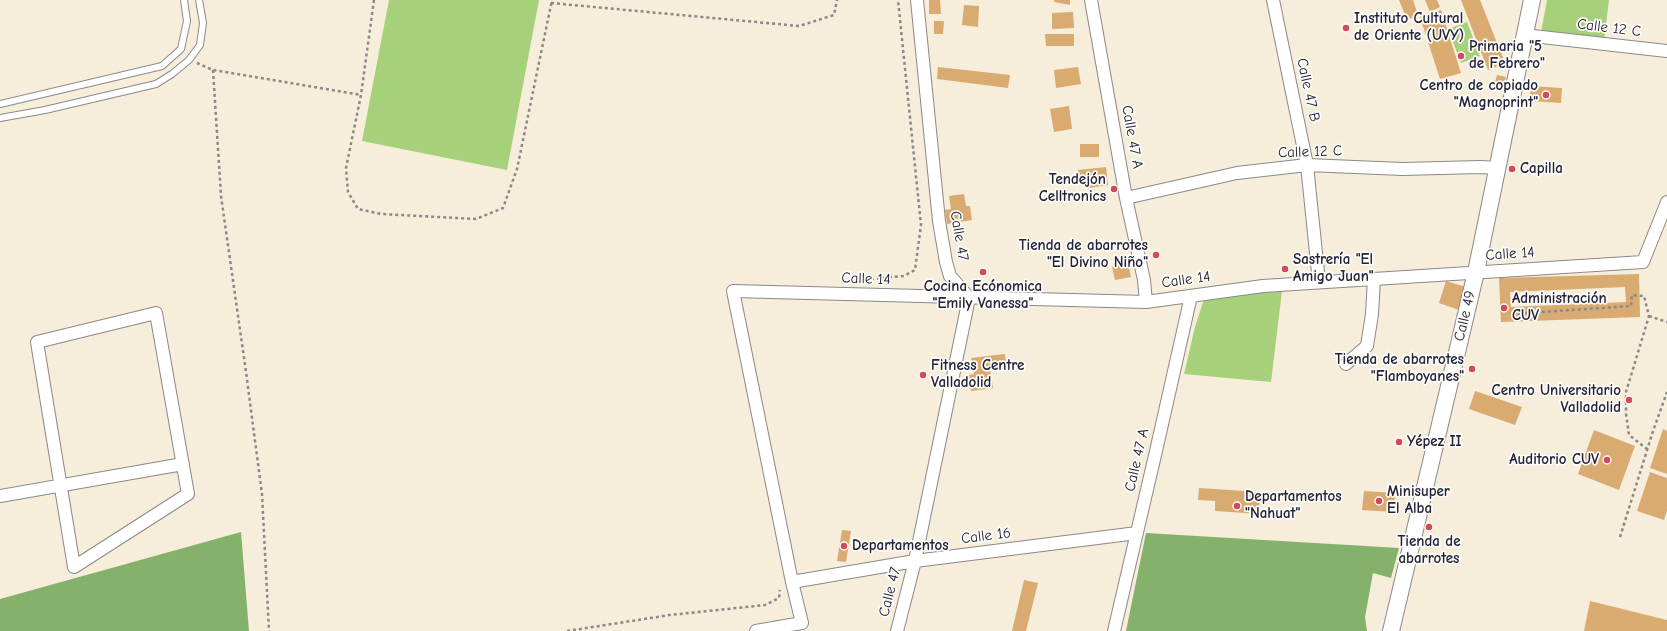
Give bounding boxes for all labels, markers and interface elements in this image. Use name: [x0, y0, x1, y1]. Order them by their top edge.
place label: Instituto Cultural de Oriente (UVY): [1354, 10, 1464, 45]
street label: Calle 12 C: [1576, 15, 1642, 41]
marker: Instituto Cultural de Oriente (UVY): [1341, 23, 1351, 33]
place label: Primaria "5 de Febrero": [1469, 38, 1545, 73]
marker: Primaria "5 de Febrero": [1456, 51, 1466, 61]
street label: Calle 47 B: [1292, 56, 1324, 124]
place label: Centro de copiado "Magnoprint": [1420, 77, 1538, 112]
marker: Centro de copiado "Magnoprint": [1541, 90, 1551, 100]
street label: Calle 47 A: [1118, 104, 1146, 170]
street label: Calle 12 C: [1278, 142, 1342, 162]
place label: Capilla: [1520, 160, 1563, 178]
marker: Capilla: [1507, 164, 1517, 174]
place label: Tendejón Celltronics: [1039, 171, 1106, 206]
marker: Tendejón Celltronics: [1109, 184, 1119, 194]
street label: Calle 47: [946, 210, 972, 262]
place label: Tienda de abarrotes "El Divino Niño": [1019, 237, 1148, 272]
street label: Calle 14: [1485, 243, 1535, 265]
marker: Tienda de abarrotes "El Divino Niño": [1151, 250, 1161, 260]
place label: Sastrería "El Amigo Juan": [1293, 251, 1374, 286]
marker: Sastrería "El Amigo Juan": [1280, 264, 1290, 274]
marker: Cocina Ecónomica "Emily Vanessa": [978, 267, 988, 277]
street label: Calle 14: [1160, 268, 1212, 292]
street label: Calle 14: [841, 269, 891, 289]
place label: Cocina Ecónomica "Emily Vanessa": [924, 278, 1042, 313]
street label: Calle 49: [1450, 289, 1480, 343]
place label: Administración CUV: [1512, 290, 1607, 325]
marker: Administración CUV: [1499, 303, 1509, 313]
place label: Tienda de abarrotes "Flamboyanes": [1335, 351, 1464, 386]
place label: Fitness Centre Valladolid: [931, 357, 1024, 392]
marker: Tienda de abarrotes "Flamboyanes": [1467, 364, 1477, 374]
marker: Fitness Centre Valladolid: [918, 370, 928, 380]
place label: Centro Universitario Valladolid: [1492, 382, 1621, 417]
marker: Centro Universitario Valladolid: [1624, 395, 1634, 405]
street label: Calle 47 A: [1121, 427, 1153, 493]
place label: Yépez II: [1407, 433, 1462, 451]
marker: Yépez II: [1394, 437, 1404, 447]
place label: Auditorio CUV: [1509, 451, 1599, 469]
marker: Auditorio CUV: [1602, 455, 1612, 465]
place label: Minisuper El Alba: [1387, 483, 1450, 518]
place label: Departamentos "Nahuat": [1245, 488, 1342, 523]
marker: Minisuper El Alba: [1374, 496, 1384, 506]
marker: Departamentos "Nahuat": [1232, 501, 1242, 511]
marker: Tienda de abarrotes: [1424, 522, 1434, 532]
street label: Calle 16: [960, 524, 1012, 548]
place label: Tienda de abarrotes: [1398, 533, 1460, 568]
place label: Departamentos: [852, 537, 949, 555]
marker: Departamentos: [839, 541, 849, 551]
street label: Calle 47: [875, 565, 905, 619]

